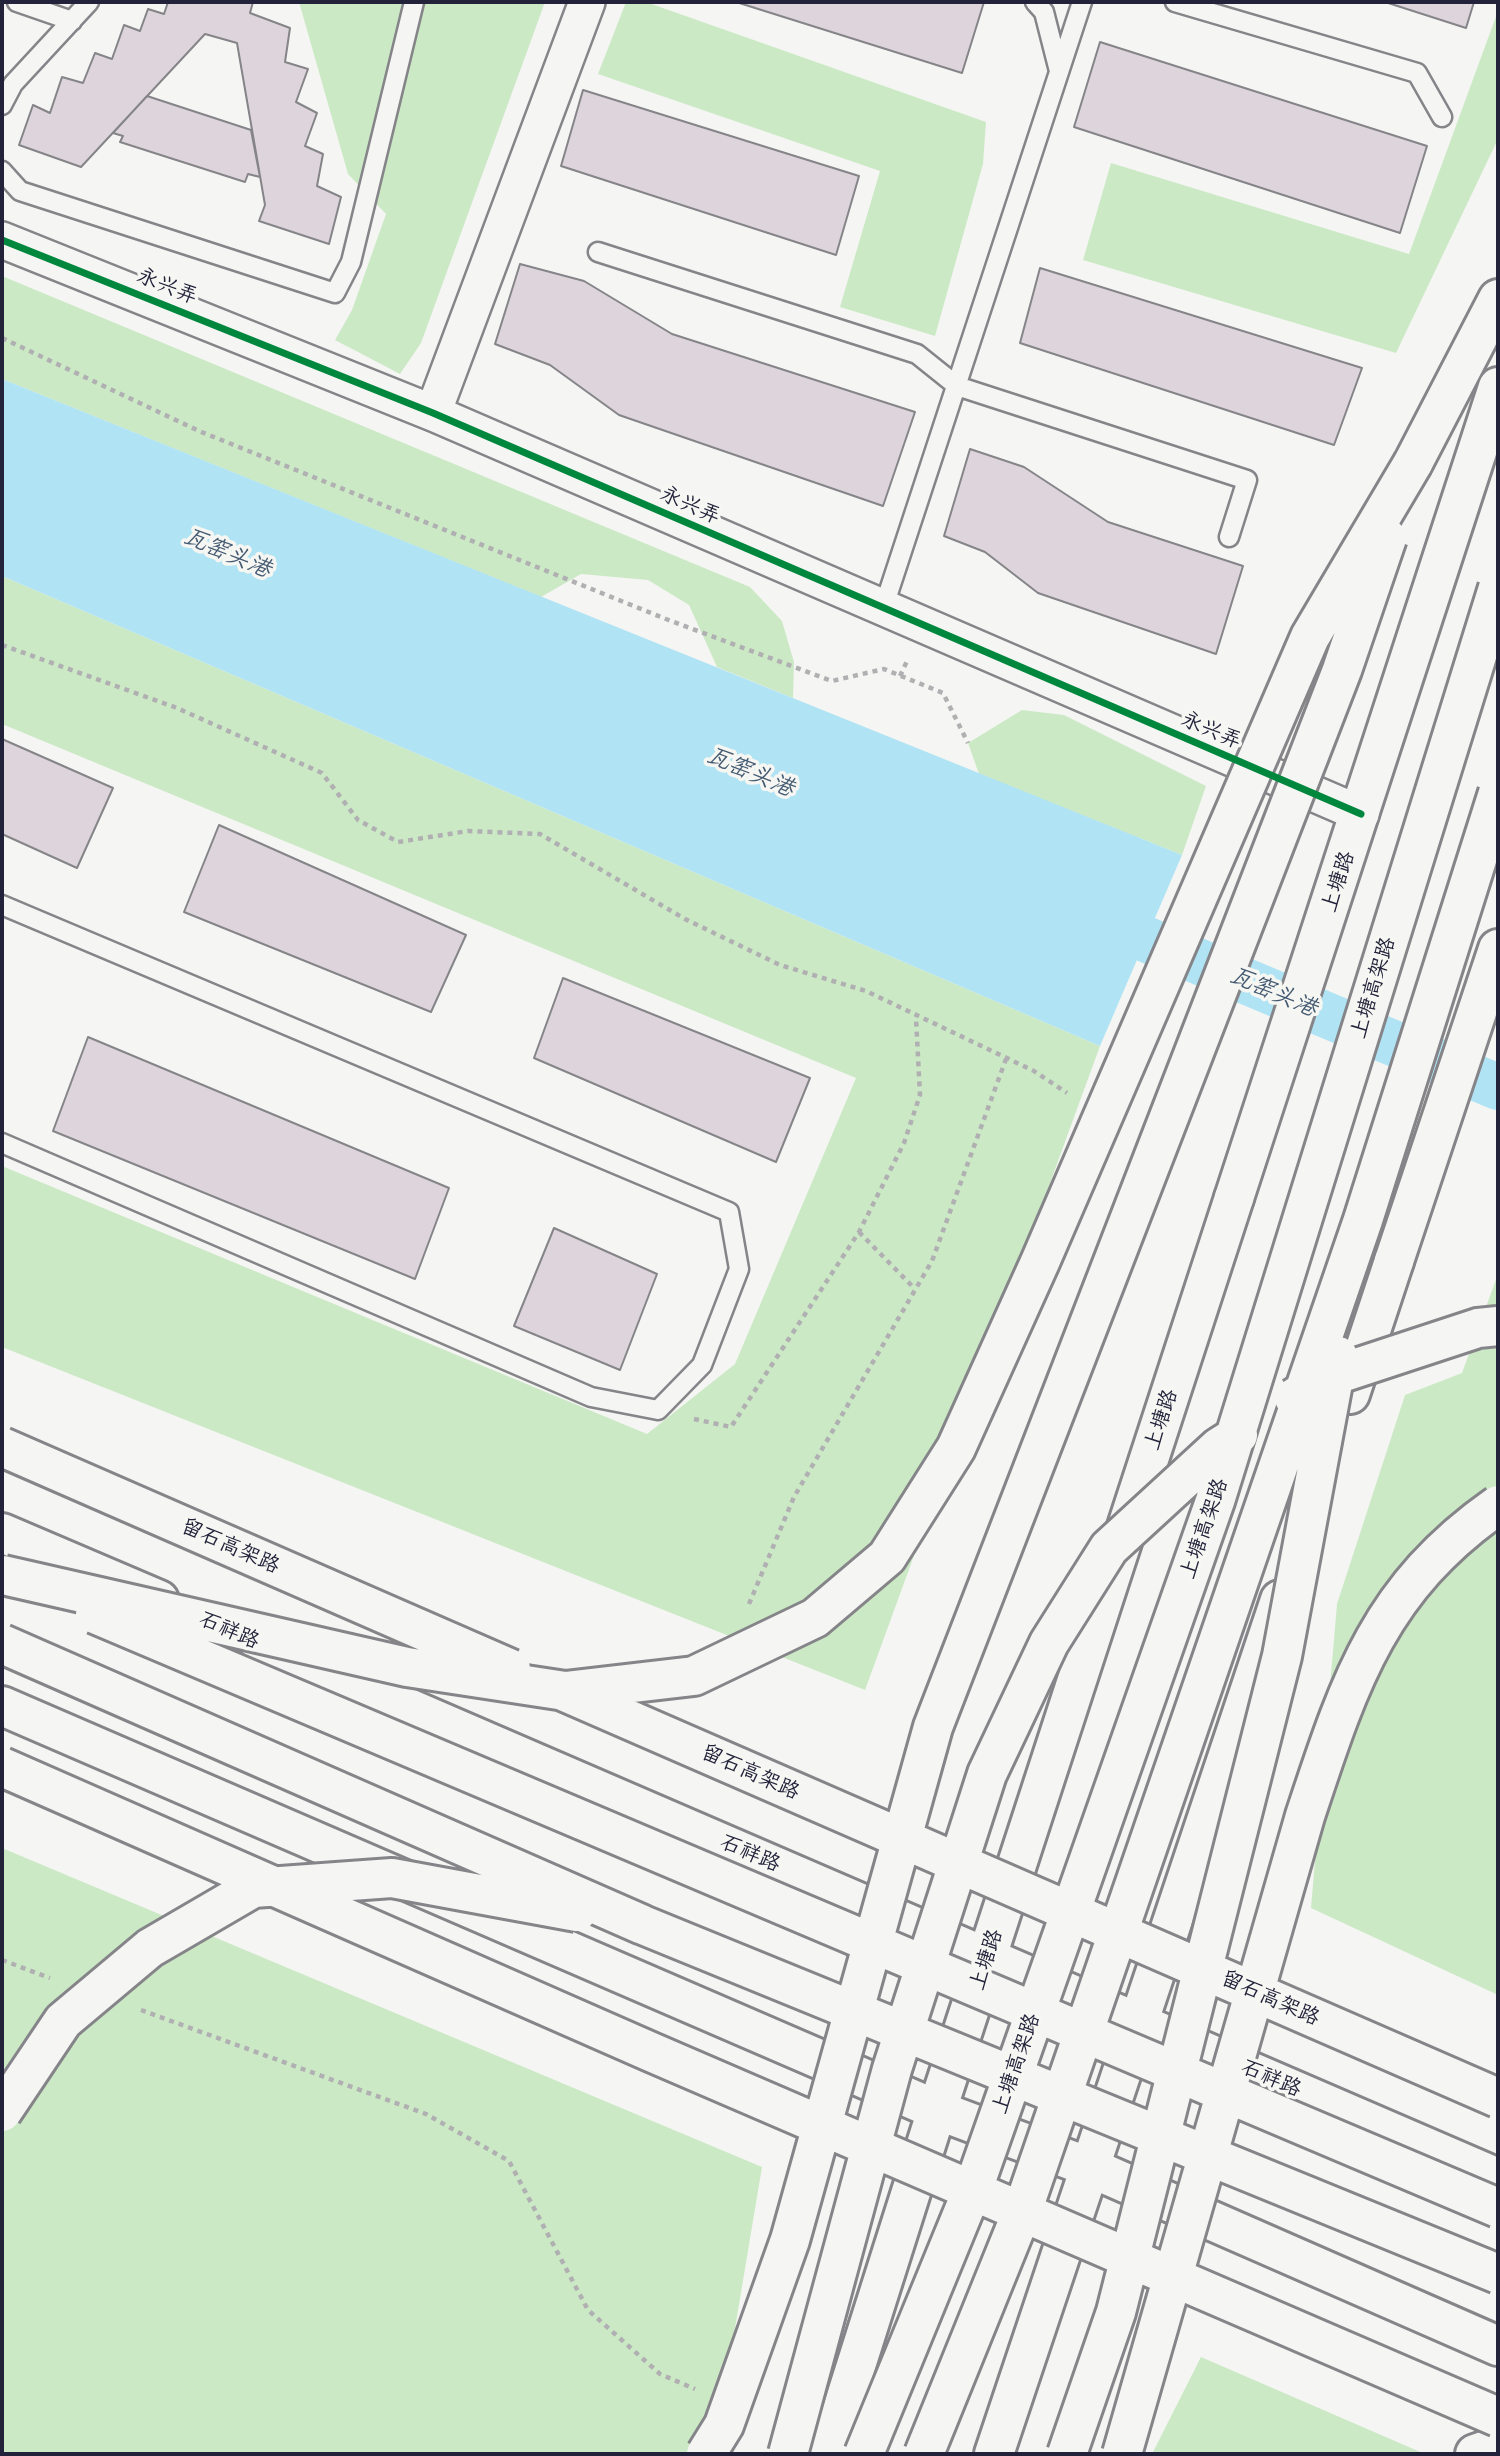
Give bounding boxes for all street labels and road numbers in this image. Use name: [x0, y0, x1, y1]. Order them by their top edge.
street label: 永兴弄: [133, 264, 201, 310]
street label: 永兴弄: [656, 482, 724, 530]
street label: 永兴弄: [1177, 707, 1245, 755]
street label: 上塘路: [1317, 848, 1361, 916]
street label: 上塘高架路: [1347, 934, 1401, 1042]
street label: 上塘路: [1140, 1386, 1184, 1454]
street label: 上塘高架路: [1176, 1475, 1234, 1583]
street label: 留石高架路: [177, 1514, 283, 1580]
street label: 石祥路: [195, 1607, 263, 1655]
street label: 留石高架路: [697, 1740, 803, 1806]
street label: 石祥路: [716, 1830, 784, 1878]
street label: 上塘路: [965, 1926, 1009, 1994]
street label: 留石高架路: [1217, 1966, 1323, 2032]
street label: 上塘高架路: [988, 2010, 1046, 2118]
street label: 石祥路: [1237, 2055, 1305, 2103]

